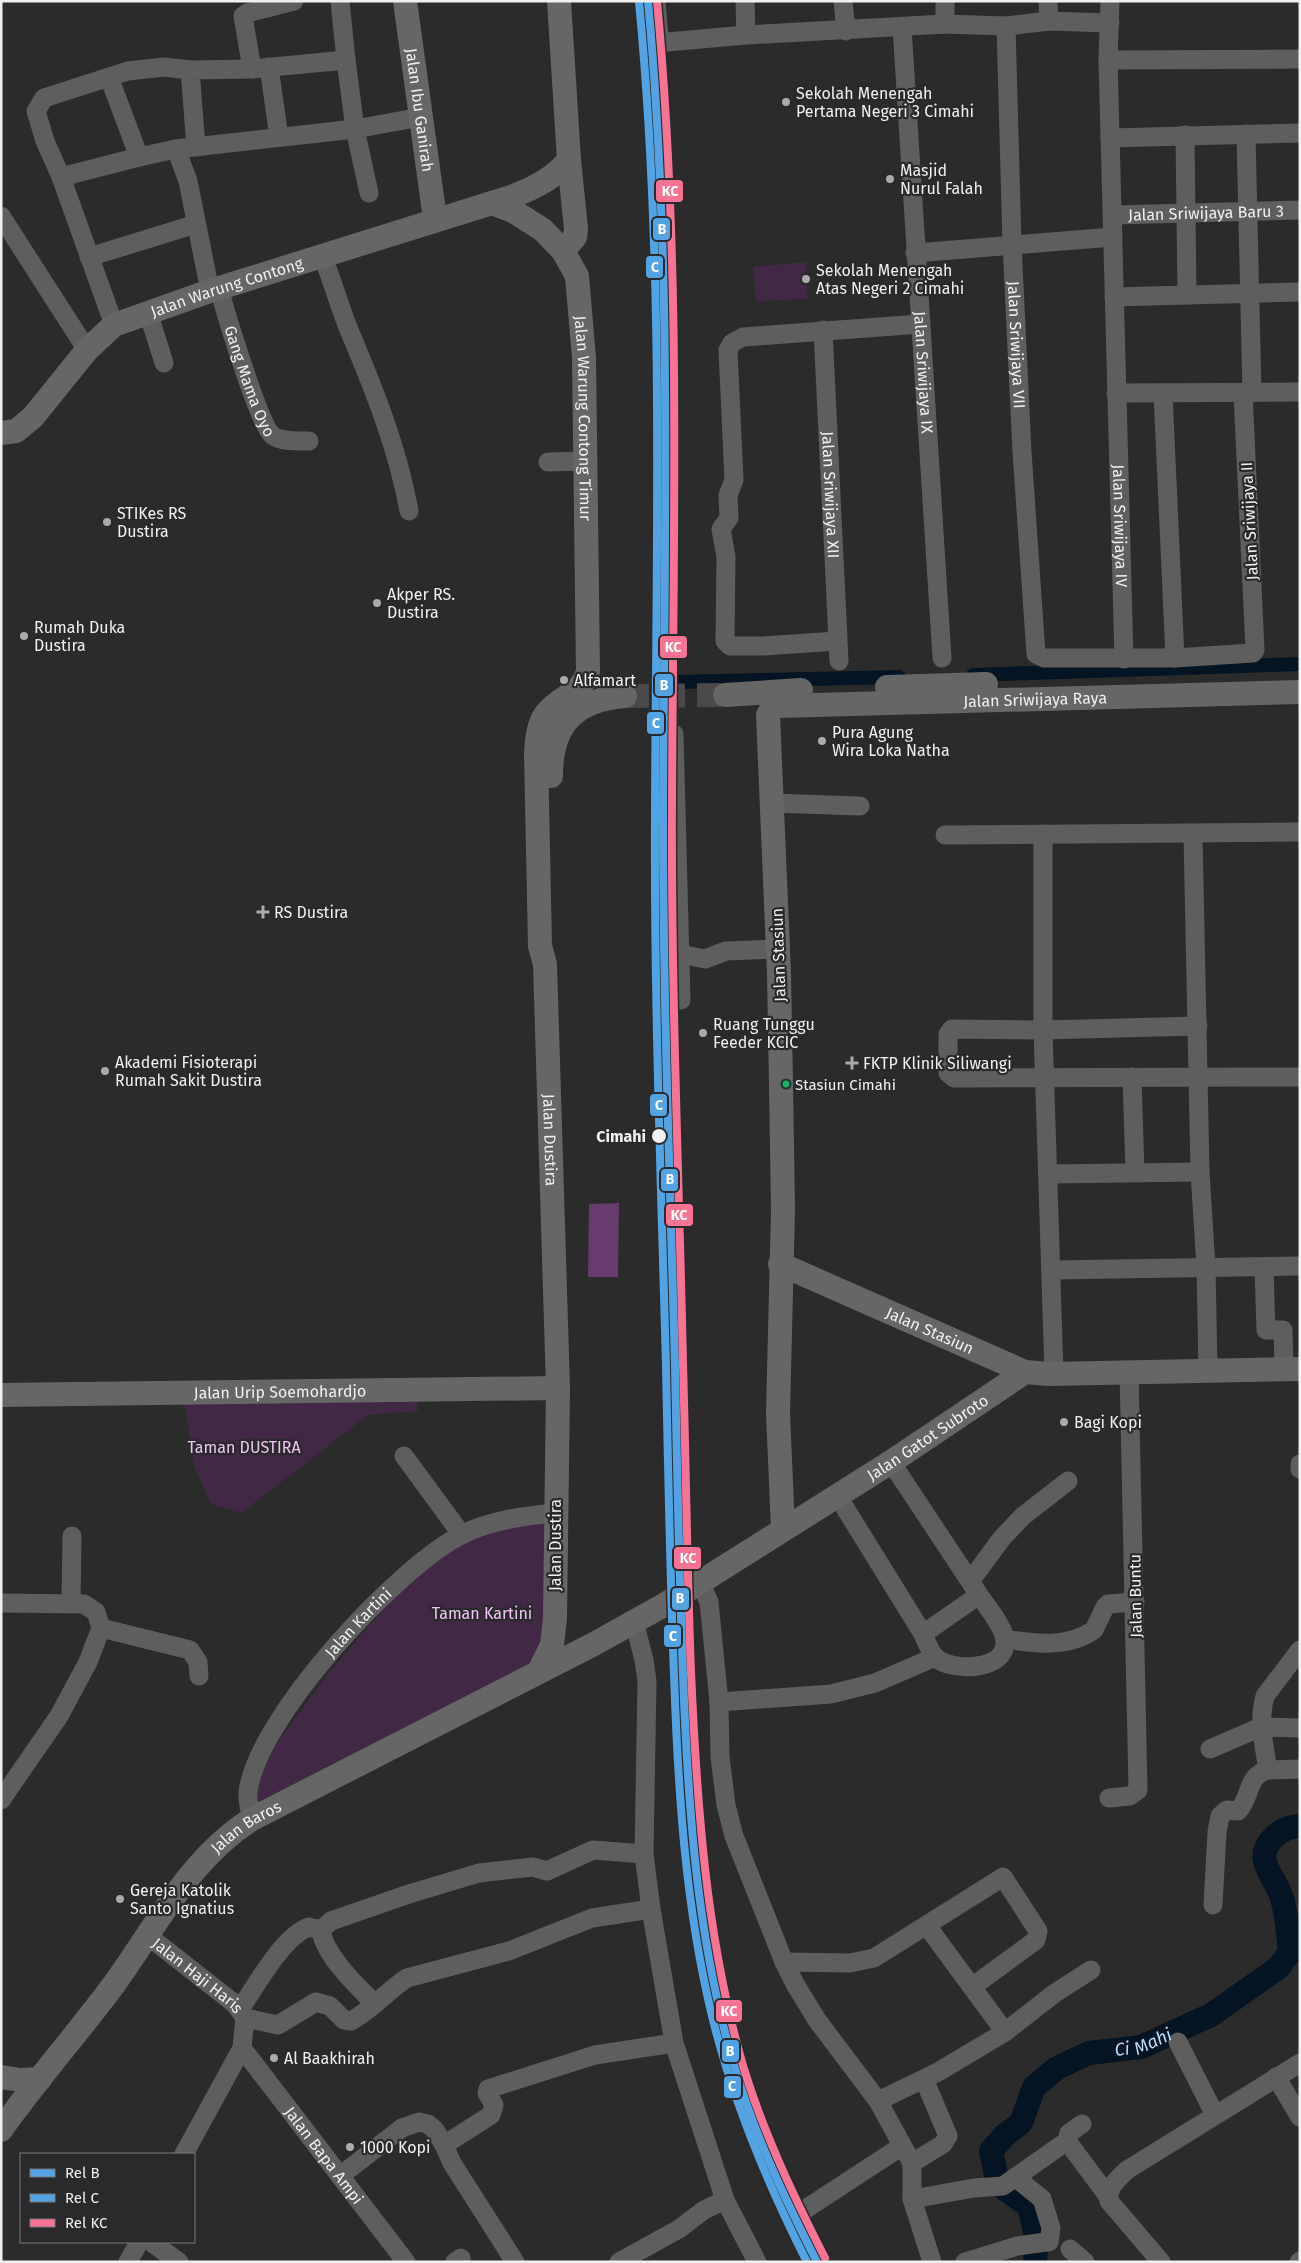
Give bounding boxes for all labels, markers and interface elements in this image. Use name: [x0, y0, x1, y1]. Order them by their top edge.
street label: Jalan Ibu Ganirah: [402, 47, 437, 173]
place label: Sekolah Menengah Pertama Negeri 3 Cimahi: [796, 84, 974, 121]
marker: Sekolah Menengah Pertama Negeri 3 Cimahi: [780, 96, 792, 108]
place label: Masjid Nurul Falah: [900, 161, 983, 198]
marker: Masjid Nurul Falah: [884, 173, 896, 185]
line badge: KC: [655, 179, 684, 203]
text: KC: [662, 183, 678, 200]
street label: Jalan Sriwijaya Baru 3: [1128, 201, 1284, 225]
line badge: B: [652, 217, 671, 241]
text: B: [658, 221, 667, 238]
street label: Jalan Warung Contong: [148, 253, 306, 321]
line badge: C: [645, 255, 664, 279]
text: C: [651, 259, 659, 276]
place label: Sekolah Menengah Atas Negeri 2 Cimahi: [816, 261, 964, 298]
marker: Sekolah Menengah Atas Negeri 2 Cimahi: [800, 273, 812, 285]
street label: Jalan Sriwijaya VII: [1004, 281, 1029, 409]
street label: Jalan Sriwijaya IX: [910, 310, 937, 435]
street label: Jalan Warung Contong Timur: [570, 315, 595, 522]
street label: Gang Mama Oyo: [221, 323, 279, 441]
street label: Jalan Sriwijaya XII: [818, 431, 843, 559]
street label: Jalan Sriwijaya II: [1237, 461, 1262, 581]
street label: Jalan Sriwijaya IV: [1109, 464, 1131, 588]
place label: STIKes RS Dustira: [117, 504, 187, 541]
marker: STIKes RS Dustira: [101, 516, 113, 528]
place label: Akper RS. Dustira: [387, 585, 455, 622]
marker: Akper RS. Dustira: [371, 597, 383, 609]
place label: Rumah Duka Dustira: [34, 618, 125, 655]
marker: Rumah Duka Dustira: [18, 630, 30, 642]
line badge: KC: [659, 635, 688, 659]
text: KC: [665, 639, 681, 656]
place label: Alfamart: [574, 671, 636, 690]
line badge: B: [654, 673, 674, 697]
marker: Alfamart: [558, 674, 570, 686]
text: B: [660, 677, 669, 694]
street label: Jalan Sriwijaya Raya: [963, 688, 1107, 711]
line badge: C: [646, 711, 665, 735]
text: C: [652, 715, 660, 732]
place label: Pura Agung Wira Loka Natha: [832, 723, 950, 760]
marker: Pura Agung Wira Loka Natha: [816, 735, 828, 747]
place label: RS Dustira: [274, 903, 348, 922]
marker: RS Dustira: [256, 905, 270, 919]
street label: Jalan Stasiun: [767, 908, 790, 1002]
place label: Ruang Tunggu Feeder KCIC: [713, 1015, 815, 1052]
marker: Ruang Tunggu Feeder KCIC: [697, 1027, 709, 1039]
place label: Akademi Fisioterapi Rumah Sakit Dustira: [115, 1053, 262, 1090]
place label: FKTP Klinik Siliwangi: [863, 1054, 1012, 1073]
marker: FKTP Klinik Siliwangi: [845, 1056, 859, 1070]
marker: Akademi Fisioterapi Rumah Sakit Dustira: [99, 1065, 111, 1077]
place label: Stasiun Cimahi: [795, 1076, 896, 1094]
marker: Stasiun Cimahi: [781, 1079, 791, 1089]
line badge: C: [649, 1093, 668, 1117]
street label: Jalan Dustira: [539, 1094, 561, 1186]
text: C: [655, 1097, 663, 1114]
place label: Cimahi: [596, 1127, 646, 1146]
marker: Cimahi: [650, 1127, 668, 1145]
line badge: B: [660, 1168, 679, 1192]
text: B: [666, 1171, 675, 1188]
line badge: KC: [665, 1203, 694, 1227]
text: KC: [671, 1207, 687, 1224]
street label: Jalan Stasiun: [883, 1303, 977, 1358]
street label: Jalan Urip Soemohardjo: [194, 1381, 366, 1403]
street label: Jalan Gatot Subroto: [864, 1390, 992, 1485]
place label: Bagi Kopi: [1074, 1413, 1142, 1432]
marker: Bagi Kopi: [1058, 1416, 1070, 1428]
park label: Taman DUSTIRA: [187, 1438, 301, 1457]
street label: Jalan Dustira: [546, 1499, 565, 1591]
line badge: KC: [673, 1546, 702, 1570]
text: KC: [680, 1550, 696, 1567]
street label: Jalan Buntu: [1125, 1554, 1146, 1638]
street label: Jalan Kartini: [321, 1584, 396, 1662]
line badge: B: [671, 1587, 690, 1611]
text: B: [676, 1590, 685, 1607]
park label: Taman Kartini: [432, 1604, 532, 1623]
line badge: C: [663, 1624, 682, 1648]
text: C: [669, 1628, 677, 1645]
street label: Jalan Baros: [207, 1797, 284, 1857]
place label: Gereja Katolik Santo Ignatius: [130, 1881, 234, 1918]
marker: Gereja Katolik Santo Ignatius: [114, 1893, 126, 1905]
street label: Jalan Haji Haris: [148, 1934, 247, 2017]
line badge: KC: [715, 1999, 743, 2023]
text: KC: [721, 2003, 737, 2020]
water label: Ci Mahi: [1113, 2023, 1175, 2061]
line badge: B: [721, 2039, 740, 2063]
text: B: [726, 2043, 735, 2060]
place label: Al Baakhirah: [284, 2049, 375, 2068]
marker: Al Baakhirah: [268, 2052, 280, 2064]
line badge: C: [723, 2075, 742, 2099]
text: C: [728, 2078, 736, 2095]
street label: Jalan Bapa Ampi: [280, 2103, 367, 2208]
place label: 1000 Kopi: [360, 2138, 431, 2157]
marker: 1000 Kopi: [344, 2141, 356, 2153]
legend: [20, 2153, 195, 2243]
text: Rel B: [65, 2164, 100, 2182]
text: Rel C: [65, 2189, 99, 2207]
text: Rel KC: [65, 2214, 108, 2232]

